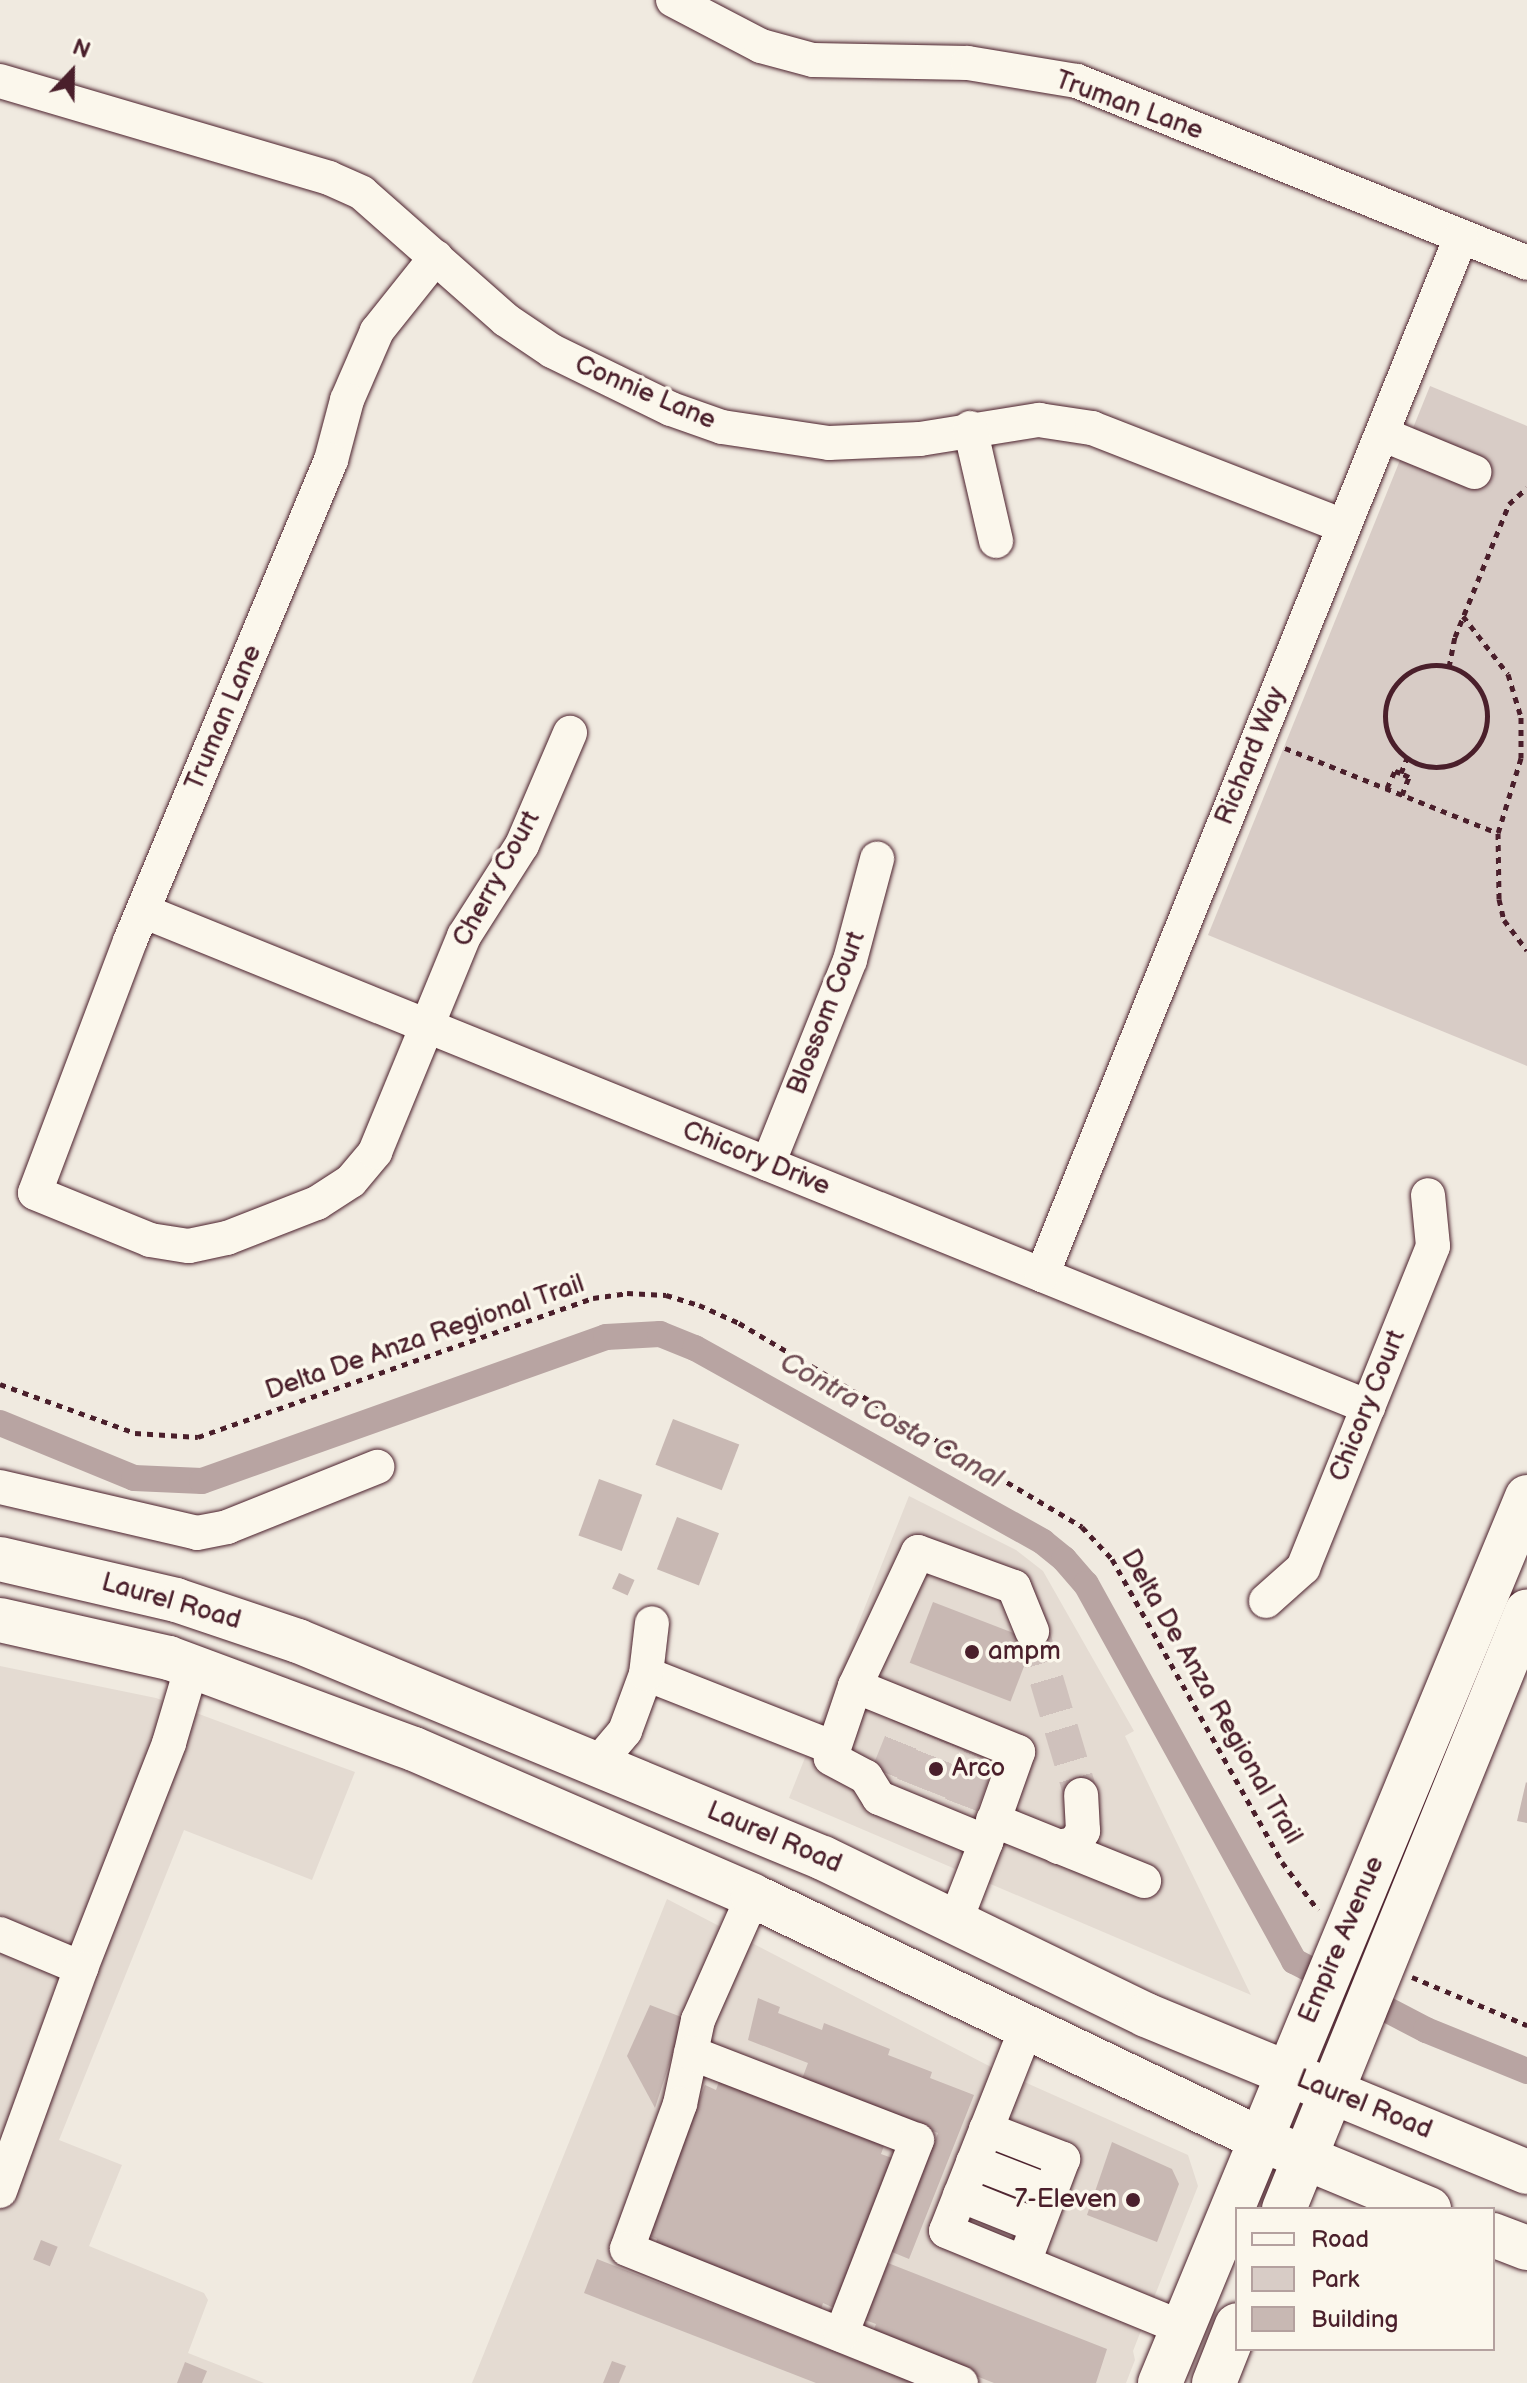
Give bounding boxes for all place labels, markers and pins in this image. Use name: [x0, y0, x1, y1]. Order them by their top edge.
place label: ampm: [988, 1636, 1061, 1668]
marker: ampm: [963, 1643, 981, 1661]
place label: Arco: [952, 1753, 1005, 1785]
marker: Arco: [927, 1760, 945, 1778]
place label: 7-Eleven: [1014, 2184, 1117, 2216]
marker: 7-Eleven: [1124, 2191, 1142, 2209]

